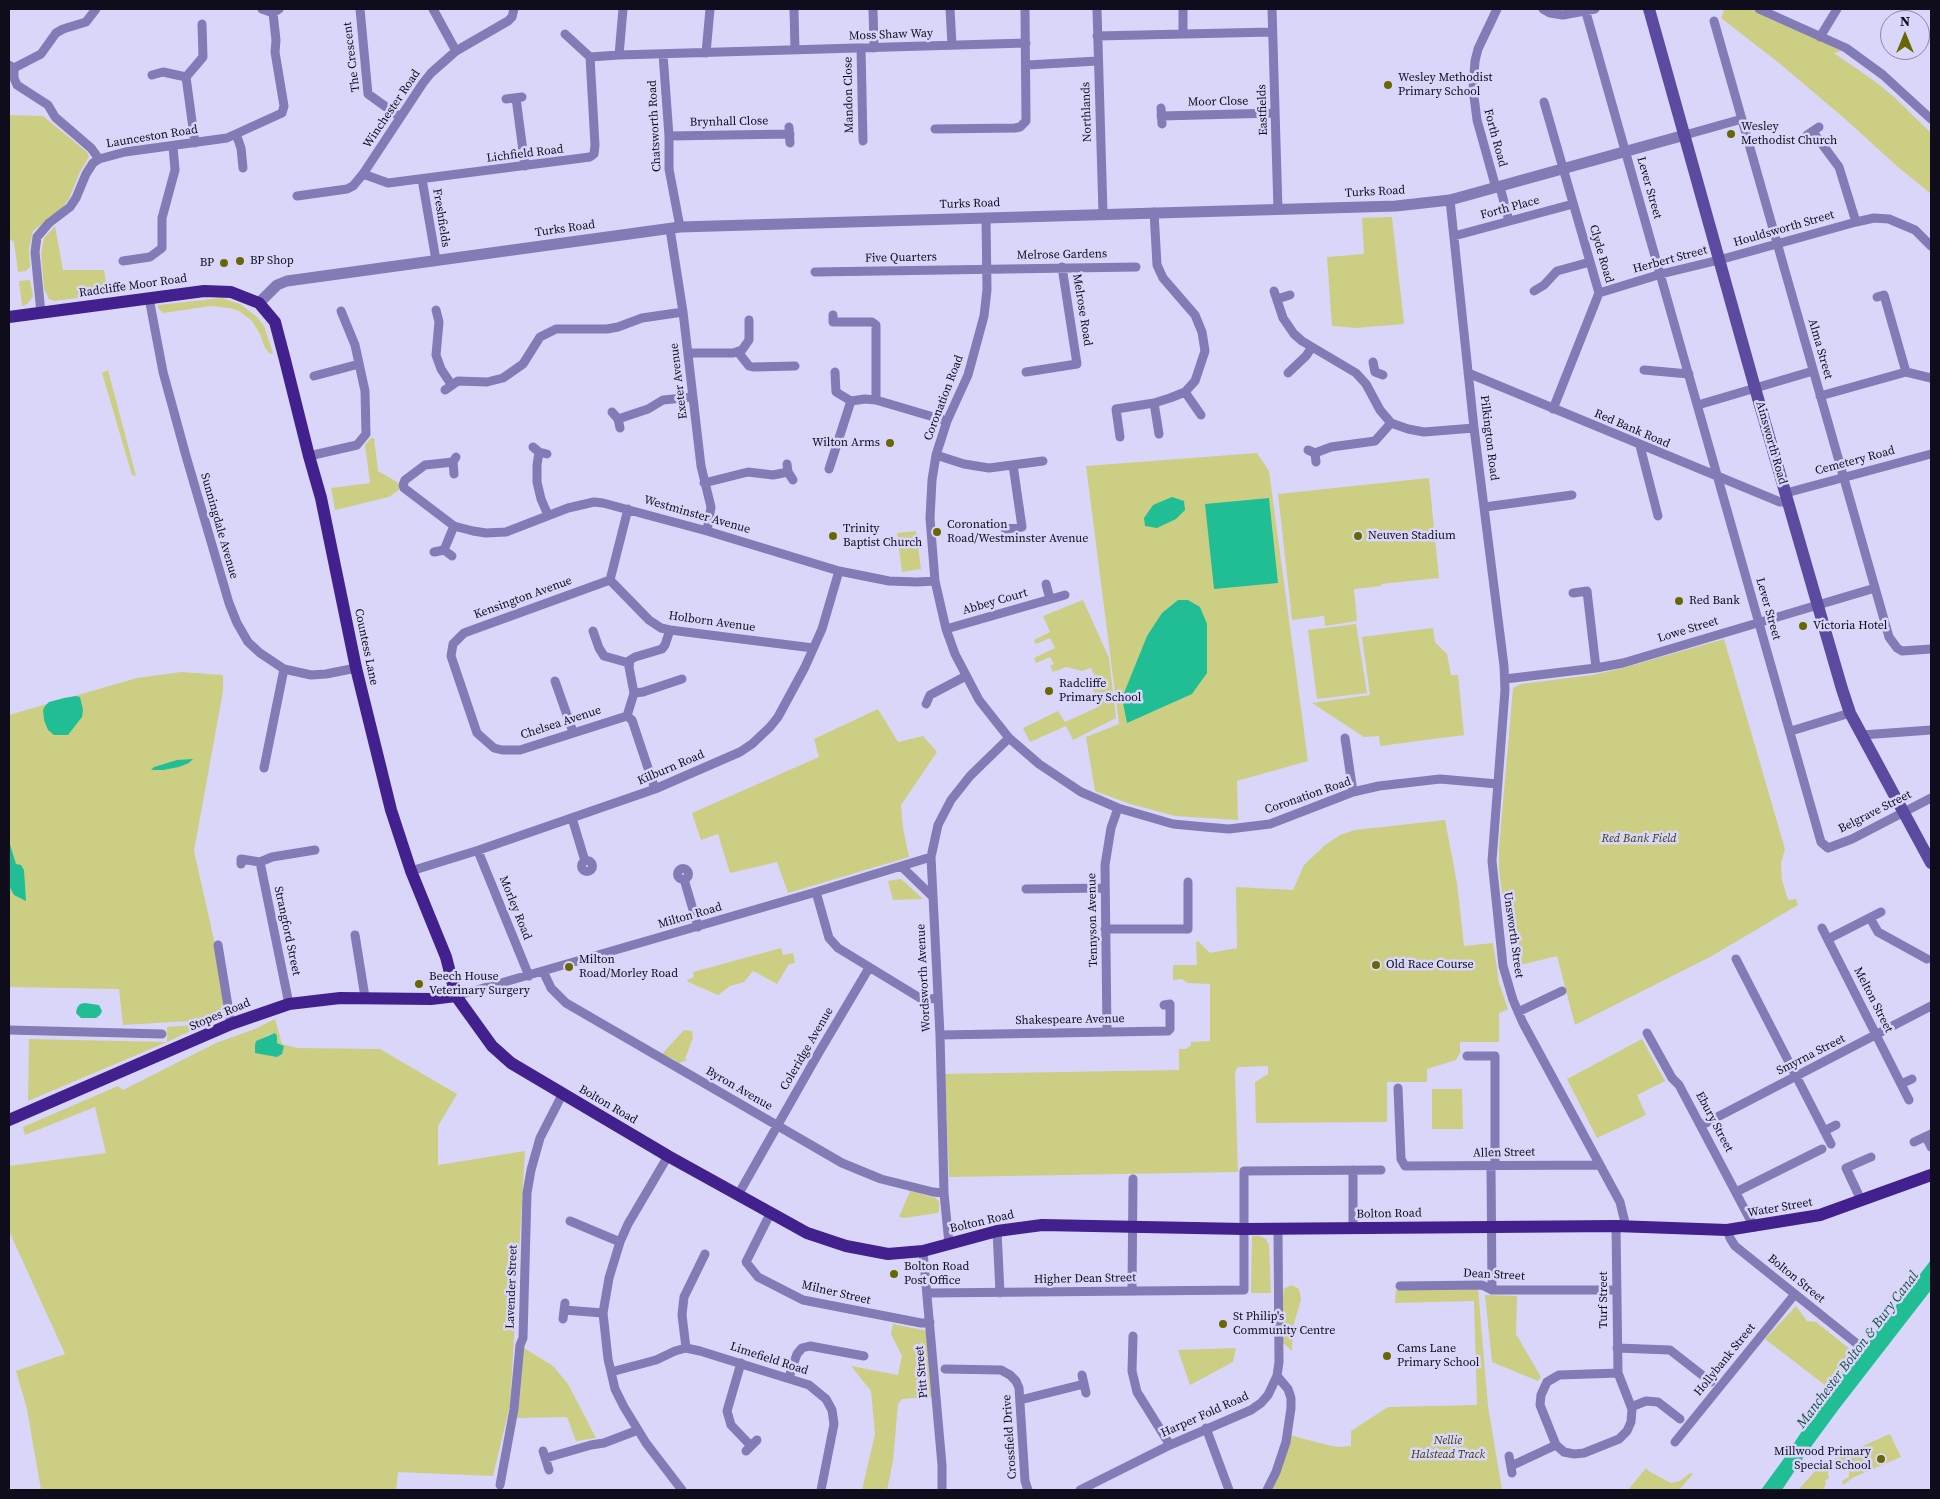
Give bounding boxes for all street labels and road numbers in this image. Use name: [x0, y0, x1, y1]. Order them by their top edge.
street label: The Crescent: [341, 21, 363, 93]
street label: Moss Shaw Way: [849, 26, 933, 44]
street label: Mandon Close: [841, 57, 857, 133]
street label: Winchester Road: [360, 67, 424, 151]
street label: Chatsworth Road: [645, 80, 665, 172]
street label: Northlands: [1079, 82, 1095, 142]
street label: Eastfields: [1255, 84, 1271, 136]
street label: Moor Close: [1188, 94, 1248, 110]
street label: Forth Road: [1480, 107, 1510, 169]
street label: Brynhall Close: [690, 114, 768, 130]
street label: Launceston Road: [105, 123, 199, 151]
street label: Lichfield Road: [486, 142, 564, 166]
street label: Lever Street: [1633, 155, 1665, 221]
street label: Turks Road: [1344, 183, 1406, 201]
street label: Freshfields: [429, 188, 453, 248]
street label: Forth Place: [1479, 193, 1541, 223]
street label: Turks Road: [939, 196, 1001, 212]
street label: Houldsworth Street: [1732, 208, 1836, 250]
street label: Turks Road: [534, 218, 596, 240]
street label: Clyde Road: [1586, 223, 1616, 285]
street label: Herbert Street: [1631, 243, 1709, 277]
street label: Melrose Gardens: [1017, 247, 1107, 263]
street label: Five Quarters: [865, 250, 937, 266]
street label: Radcliffe Moor Road: [78, 271, 188, 301]
street label: Melrose Road: [1069, 273, 1095, 347]
street label: Alma Street: [1804, 317, 1836, 381]
street label: Exeter Avenue: [667, 342, 691, 420]
street label: Coronation Road: [921, 353, 967, 443]
street label: Pilkington Road: [1477, 395, 1501, 481]
street label: Ainsworth Road: [1752, 400, 1790, 486]
street label: Red Bank Road: [1592, 407, 1672, 451]
street label: Cemetery Road: [1814, 443, 1896, 479]
street label: Sunningdale Avenue: [197, 472, 241, 580]
street label: Westminster Avenue: [642, 493, 752, 537]
street label: Kensington Avenue: [472, 574, 574, 622]
street label: Lever Street: [1752, 576, 1784, 642]
street label: Abbey Court: [961, 586, 1029, 618]
street label: Countess Lane: [351, 607, 381, 687]
street label: Holborn Avenue: [668, 609, 756, 635]
street label: Lowe Street: [1656, 614, 1720, 646]
street label: Chelsea Avenue: [519, 703, 603, 743]
street label: Kilburn Road: [635, 747, 707, 789]
street label: Coronation Road: [1263, 774, 1353, 818]
street label: Belgrave Street: [1836, 787, 1914, 837]
street label: Tennyson Avenue: [1085, 873, 1101, 967]
street label: Morley Road: [496, 874, 534, 942]
street label: Strangford Street: [271, 885, 303, 977]
street label: Unsworth Street: [1500, 891, 1526, 979]
street label: Milton Road: [656, 900, 724, 932]
street label: Wordsworth Avenue: [914, 924, 934, 1032]
street label: Melton Street: [1850, 965, 1896, 1035]
street label: Stopes Road: [187, 996, 253, 1034]
street label: Coleridge Avenue: [777, 1005, 837, 1093]
street label: Shakespeare Avenue: [1015, 1012, 1125, 1028]
street label: Smyrna Street: [1774, 1032, 1848, 1078]
street label: Byron Avenue: [703, 1064, 775, 1114]
street label: Bolton Road: [576, 1082, 640, 1128]
street label: Ebury Street: [1692, 1089, 1736, 1155]
street label: Allen Street: [1473, 1145, 1535, 1161]
street label: Water Street: [1746, 1195, 1814, 1221]
street label: Bolton Road: [1356, 1206, 1422, 1222]
street label: Bolton Road: [949, 1208, 1015, 1236]
street label: Lavender Street: [503, 1245, 521, 1329]
street label: Bolton Street: [1765, 1252, 1827, 1306]
street label: Dean Street: [1463, 1266, 1525, 1284]
street label: Higher Dean Street: [1034, 1271, 1136, 1287]
street label: Turf Street: [1597, 1271, 1611, 1329]
street label: Milner Street: [800, 1278, 872, 1308]
street label: Hollybank Street: [1691, 1321, 1759, 1399]
street label: Limefield Road: [728, 1340, 810, 1378]
street label: Pitt Street: [913, 1345, 931, 1399]
street label: Harper Fold Road: [1159, 1389, 1251, 1441]
street label: Crossfield Drive: [1000, 1394, 1020, 1480]

